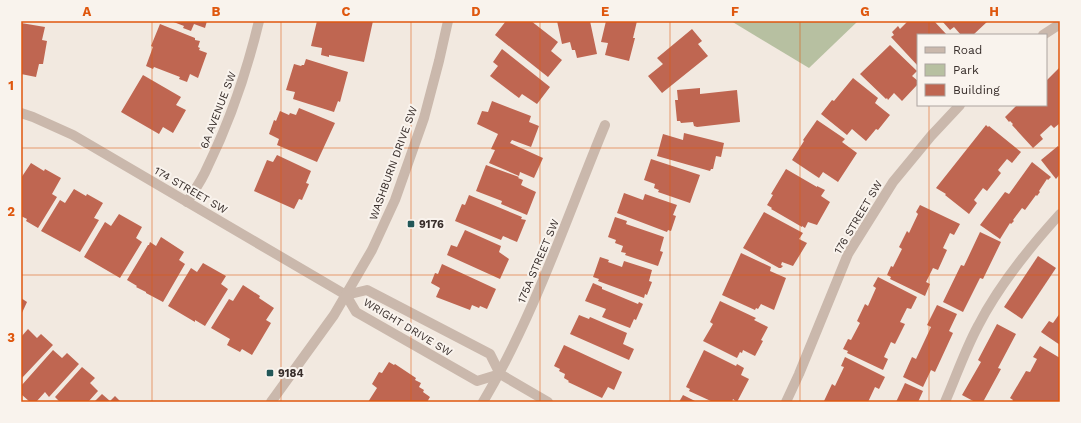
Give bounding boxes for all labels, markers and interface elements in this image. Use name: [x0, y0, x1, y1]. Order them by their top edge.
text: A: [83, 4, 92, 19]
text: B: [212, 4, 221, 19]
text: C: [342, 4, 351, 19]
text: D: [471, 4, 481, 19]
text: E: [601, 4, 609, 19]
text: F: [731, 4, 739, 19]
text: G: [860, 4, 870, 19]
text: H: [989, 4, 999, 19]
legend: [917, 34, 1047, 106]
text: Road: [953, 43, 982, 57]
text: Park: [953, 63, 979, 77]
street label: 6A AVENUE SW: [198, 69, 239, 151]
text: 1: [8, 78, 14, 93]
text: Building: [953, 83, 1000, 97]
street label: WASHBURN DRIVE SW: [367, 104, 420, 222]
street label: 174 STREET SW: [152, 164, 230, 217]
street label: 176 STREET SW: [831, 178, 886, 256]
text: 2: [7, 204, 15, 219]
street label: 175A STREET SW: [515, 217, 562, 305]
place label: 9176: [419, 218, 444, 231]
marker: 9176: [406, 219, 416, 229]
street label: WRIGHT DRIVE SW: [361, 296, 455, 359]
text: 3: [7, 330, 15, 345]
place label: 9184: [278, 367, 304, 380]
marker: 9184: [265, 368, 275, 378]

